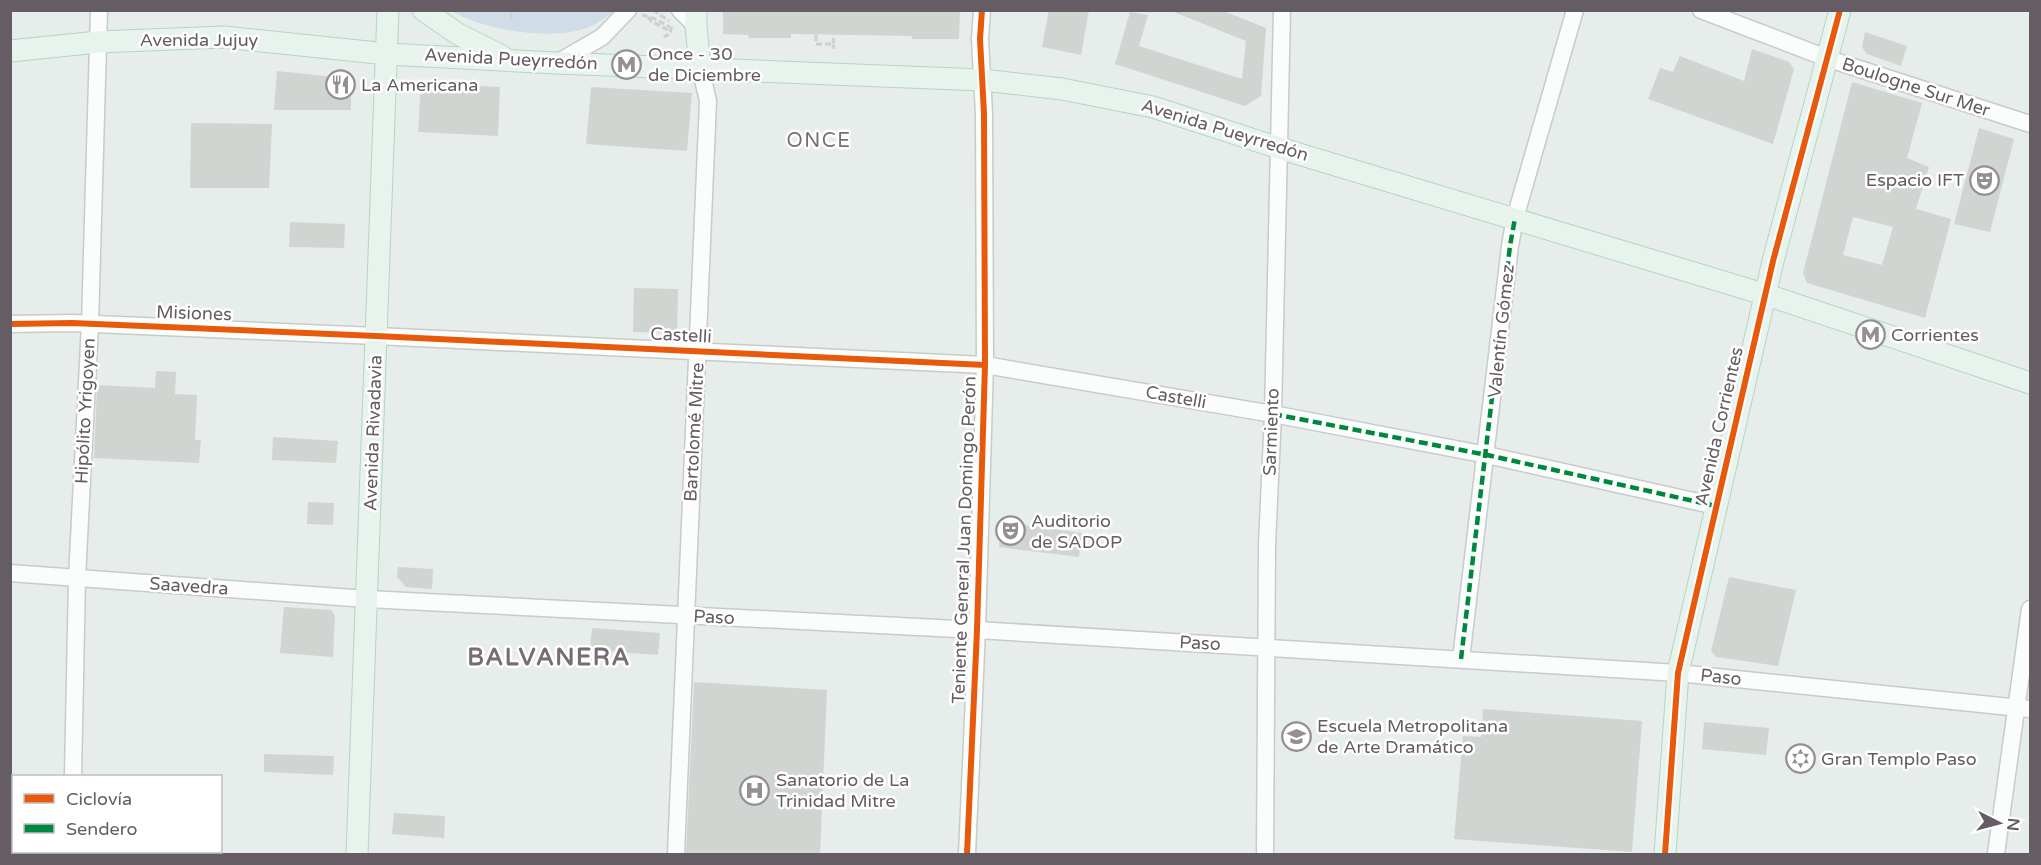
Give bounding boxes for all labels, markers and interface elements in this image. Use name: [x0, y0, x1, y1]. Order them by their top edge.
street label: Avenida Jujuy: [140, 29, 259, 51]
street label: Avenida Pueyrredón: [424, 43, 598, 75]
place label: Once - 30 de Diciembre: [648, 43, 761, 86]
metro station icon: Once - 30 de Diciembre: [611, 48, 643, 80]
street label: Boulogne Sur Mer: [1839, 53, 1993, 121]
restaurant icon: La Americana: [324, 69, 356, 101]
place label: La Americana: [361, 74, 478, 96]
street label: Avenida Pueyrredón: [1139, 94, 1311, 166]
district label: ONCE: [787, 129, 851, 153]
theatre icon: Espacio IFT: [1969, 164, 2001, 196]
place label: Espacio IFT: [1866, 169, 1964, 191]
street label: Valentín Gómez: [1483, 263, 1519, 399]
street label: Misiones: [156, 301, 232, 325]
metro station icon: Corrientes: [1854, 319, 1886, 351]
street label: Castelli: [650, 322, 712, 348]
place label: Corrientes: [1891, 324, 1979, 346]
street label: Hipólito Yrigoyen: [70, 338, 100, 484]
street label: Avenida Corrientes: [1690, 345, 1748, 507]
street label: Avenida Rivadavia: [359, 355, 387, 511]
street label: Bartolomé Mitre: [679, 362, 709, 502]
street label: Teniente General Juan Domingo Perón: [947, 376, 981, 704]
street label: Castelli: [1144, 381, 1208, 413]
street label: Sarmiento: [1258, 388, 1284, 476]
place label: Auditorio de SADOP: [1031, 510, 1122, 553]
theatre icon: Auditorio de SADOP: [994, 515, 1026, 547]
street label: Saavedra: [149, 572, 229, 600]
street label: Paso: [693, 605, 735, 629]
street label: Paso: [1179, 631, 1221, 655]
district label: BALVANERA: [467, 643, 631, 672]
street label: Paso: [1699, 664, 1743, 690]
place label: Escuela Metropolitana de Arte Dramático: [1317, 715, 1508, 758]
school or university icon: Escuela Metropolitana de Arte Dramático: [1280, 720, 1312, 752]
synagogue icon: Gran Templo Paso: [1784, 743, 1816, 775]
place label: Gran Templo Paso: [1821, 748, 1977, 770]
place label: Sanatorio de La Trinidad Mitre: [776, 769, 909, 812]
hospital icon: Sanatorio de La Trinidad Mitre: [739, 774, 771, 806]
legend: [12, 775, 222, 853]
text: Ciclovía: [66, 788, 132, 810]
north arrow: [1969, 793, 2029, 853]
text: N: [2002, 817, 2024, 832]
text: Sendero: [66, 818, 137, 840]

